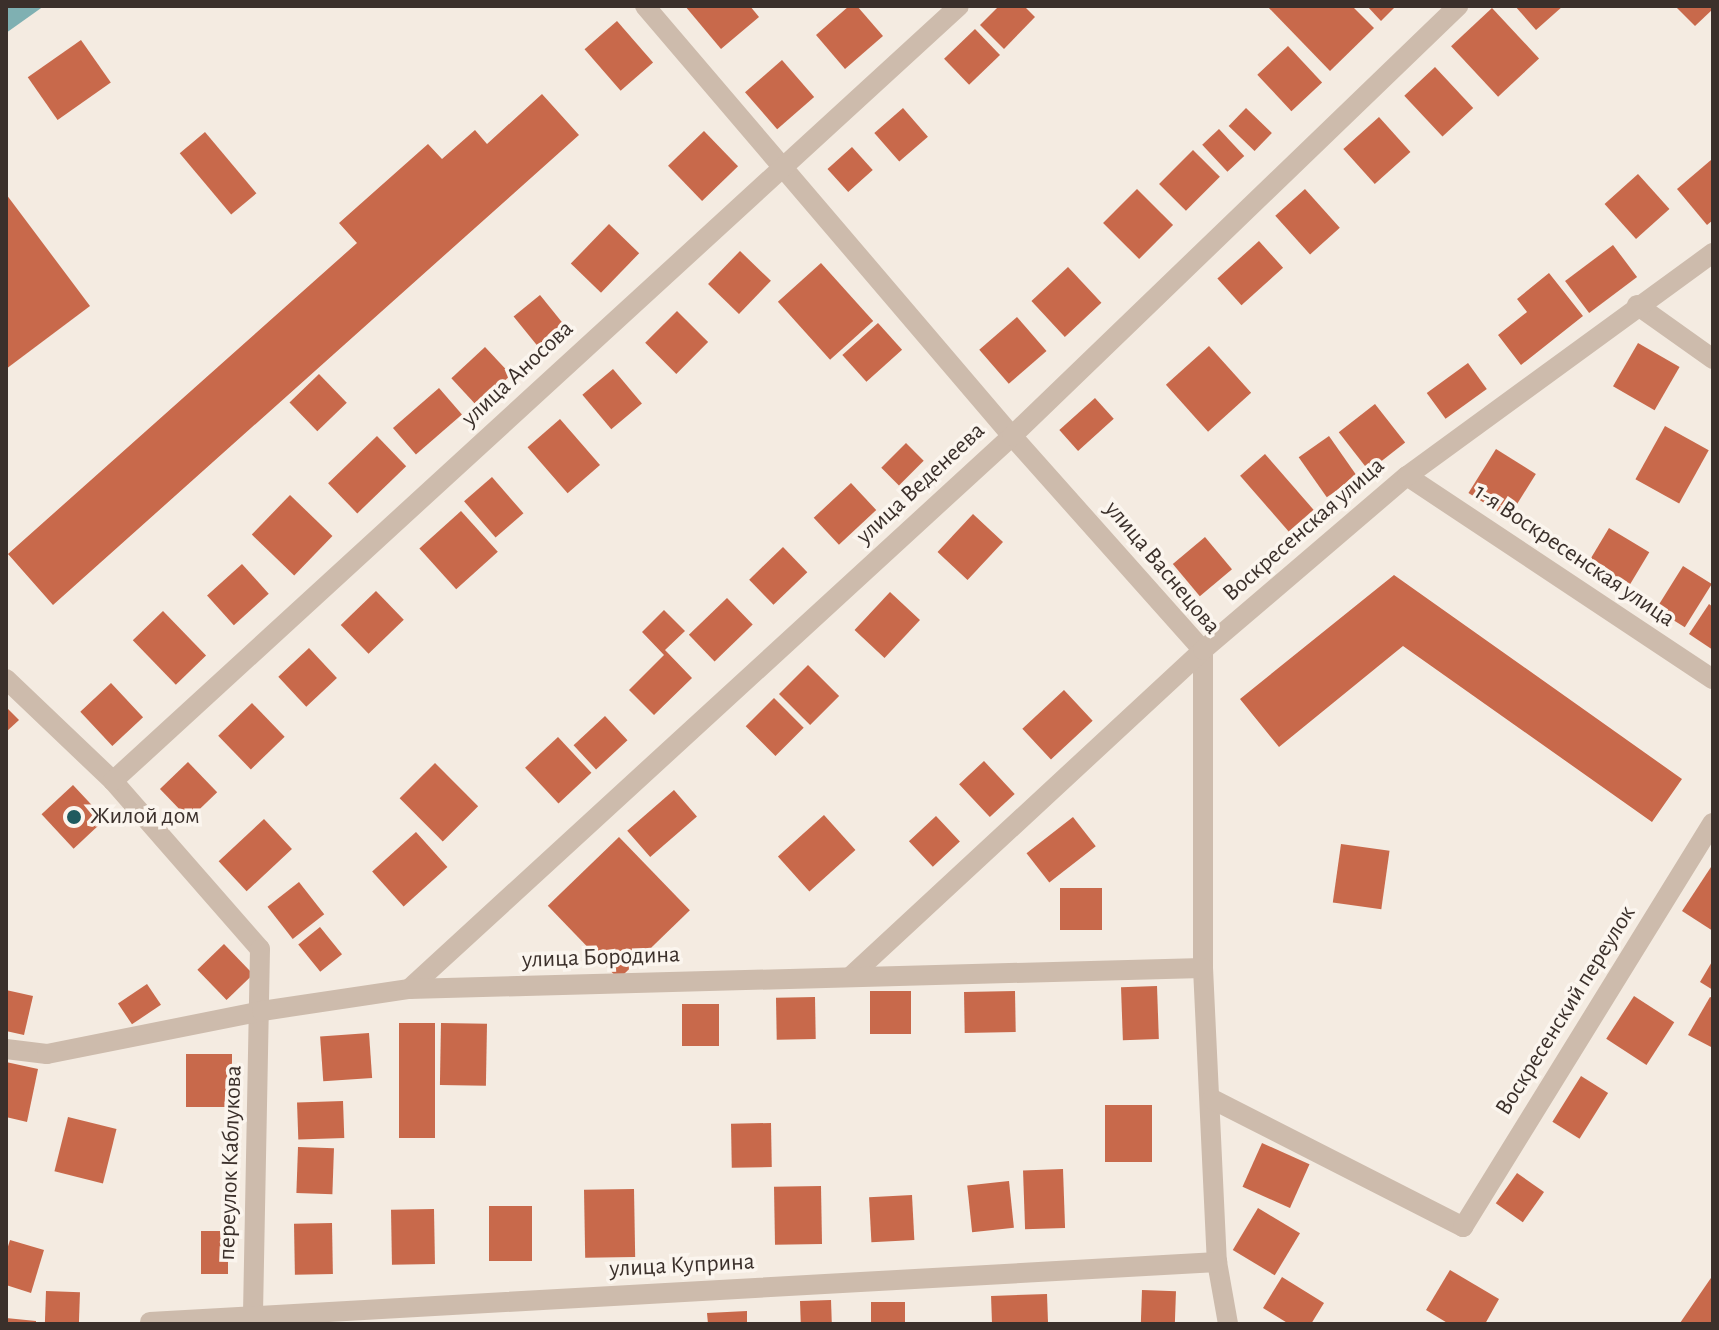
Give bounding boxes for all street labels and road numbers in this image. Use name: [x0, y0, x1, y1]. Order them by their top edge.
street label: улица Аносова: [456, 315, 580, 433]
street label: улица Веденеева: [851, 417, 991, 551]
street label: Воскресенская улица: [1217, 452, 1391, 608]
street label: 1-я Воскресенская улица: [1468, 478, 1680, 634]
street label: улица Васнецова: [1098, 495, 1226, 641]
street label: Воскресенский переулок: [1490, 901, 1642, 1121]
street label: улица Бородина: [521, 941, 681, 975]
street label: переулок Каблукова: [213, 1065, 249, 1261]
street label: улица Куприна: [609, 1248, 755, 1284]

